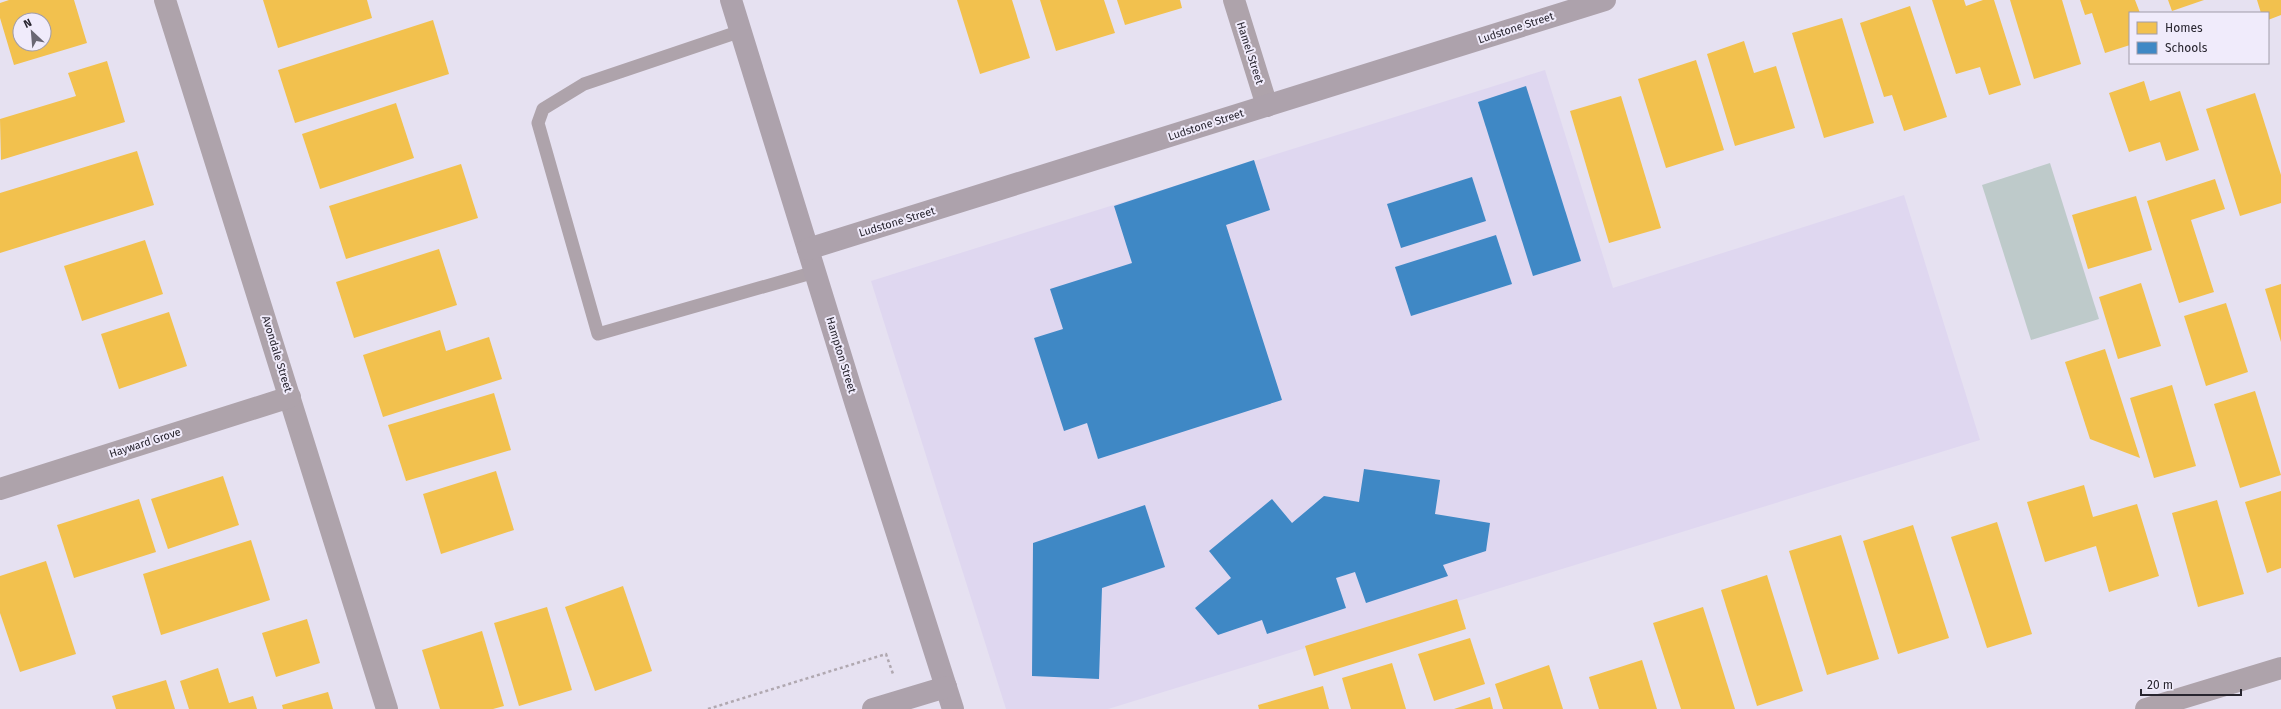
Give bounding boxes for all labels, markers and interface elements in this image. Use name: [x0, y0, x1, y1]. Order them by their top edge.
street label: Ludstone Street: [1476, 10, 1556, 46]
north arrow: [12, 12, 52, 52]
legend: [2129, 12, 2269, 64]
text: N: [22, 16, 34, 31]
street label: Hamel Street: [1234, 20, 1266, 86]
text: Homes: [2165, 21, 2203, 35]
text: Schools: [2165, 41, 2208, 55]
street label: Ludstone Street: [1166, 107, 1246, 143]
street label: Ludstone Street: [857, 204, 937, 240]
street label: Avondale Street: [259, 314, 295, 394]
street label: Hampton Street: [823, 315, 859, 395]
street label: Hayward Grove: [108, 425, 182, 461]
scale bar: [2141, 671, 2241, 697]
text: 20 m: [2147, 678, 2173, 692]

